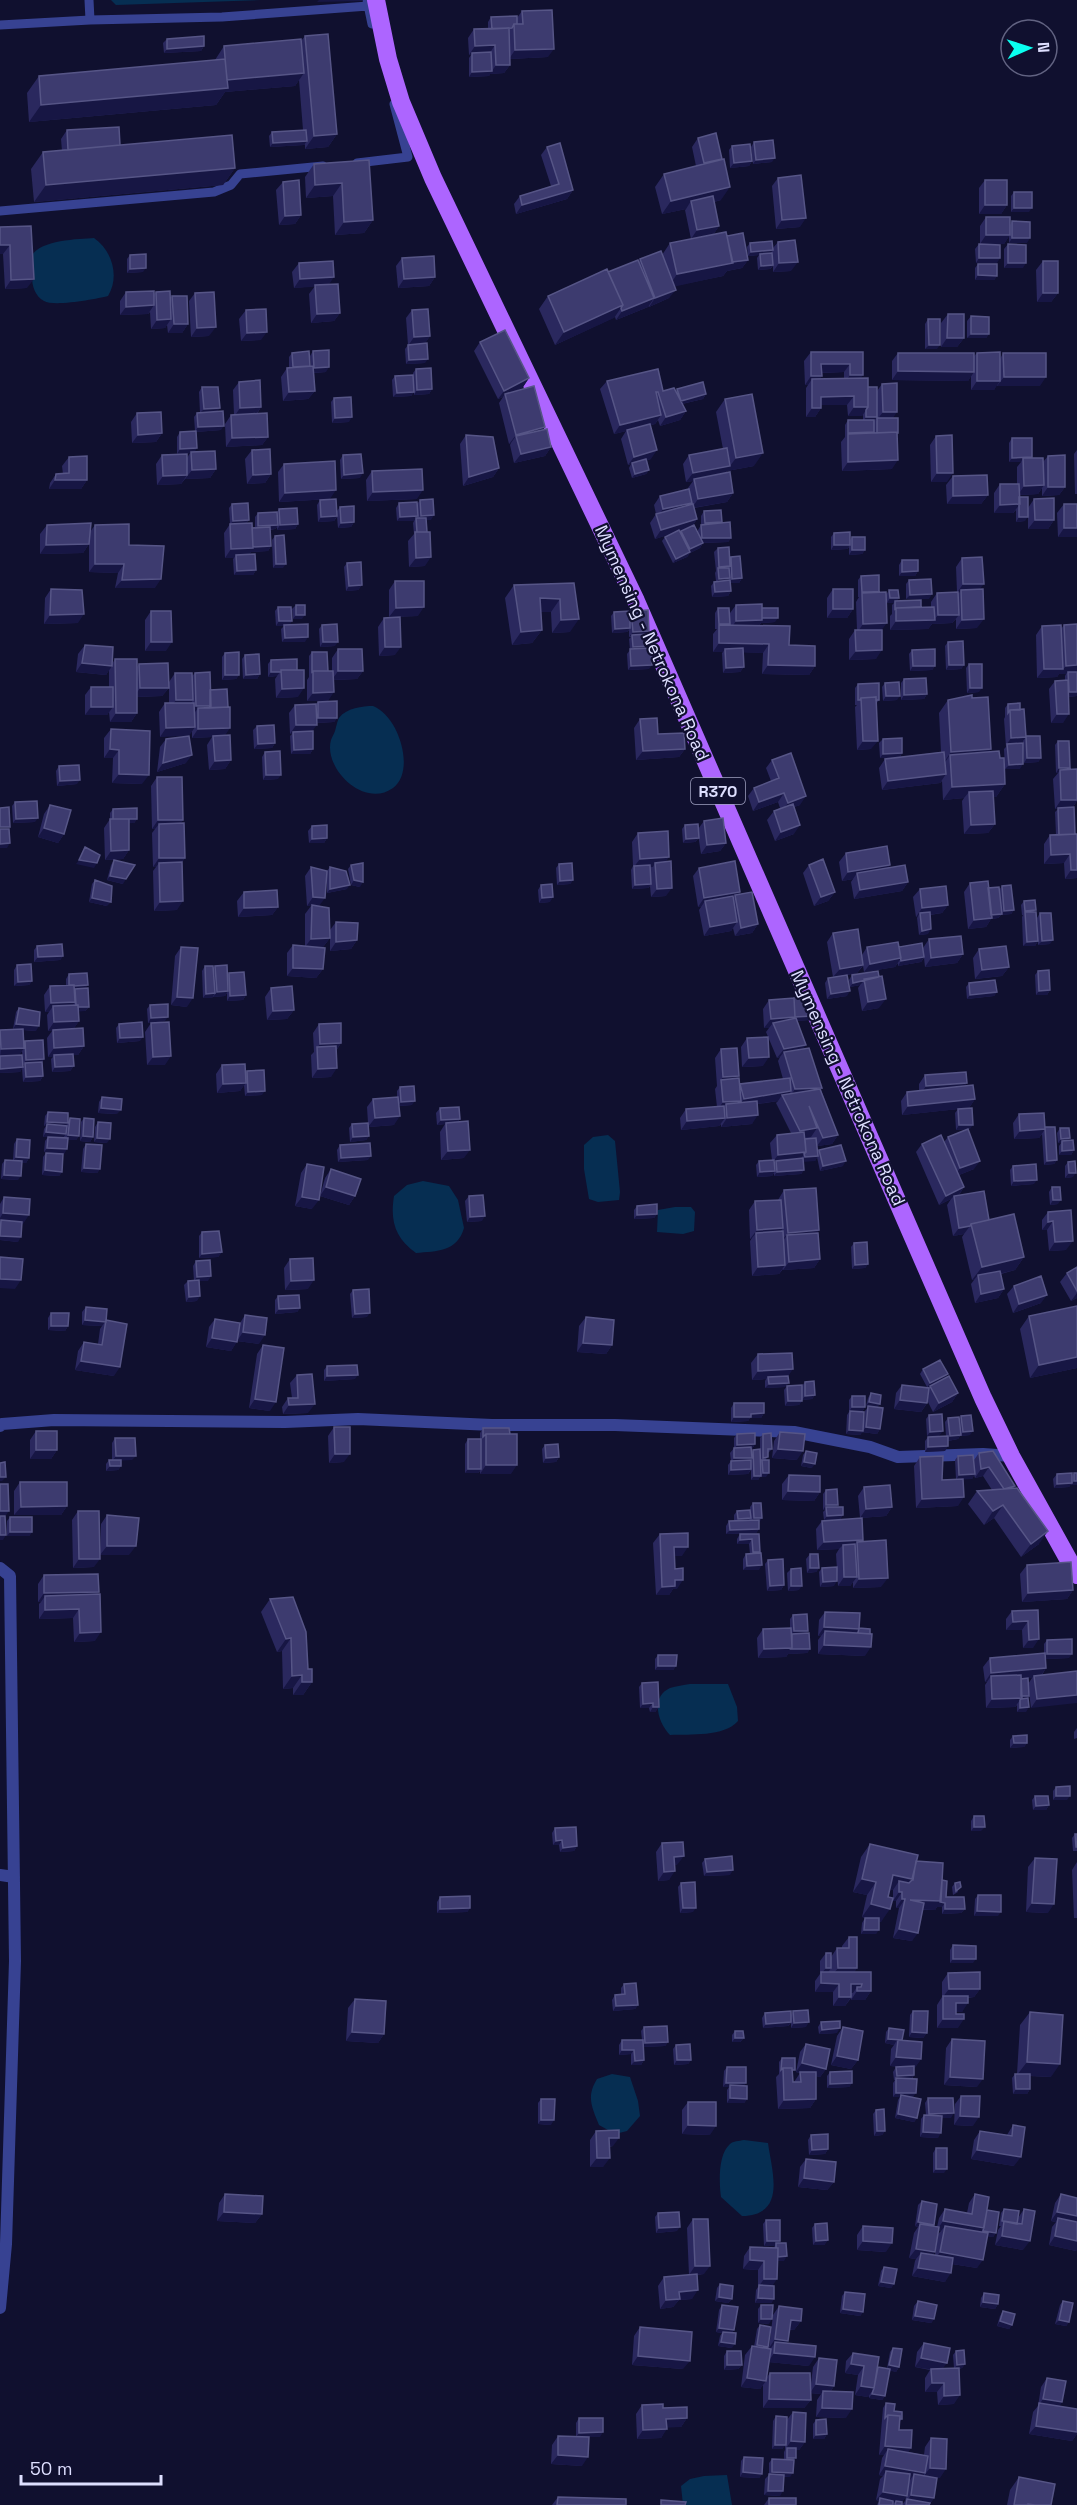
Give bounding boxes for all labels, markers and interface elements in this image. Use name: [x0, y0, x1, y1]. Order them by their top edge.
north arrow: [999, 18, 1059, 78]
text: N: [1033, 41, 1054, 53]
street label: Mymensing - Netrokona Road: [590, 522, 715, 764]
road number: R370: [691, 778, 745, 804]
street label: Mymensing - Netrokona Road: [786, 967, 911, 1209]
scale bar: [21, 2448, 160, 2486]
text: 50 m: [30, 2457, 72, 2480]

